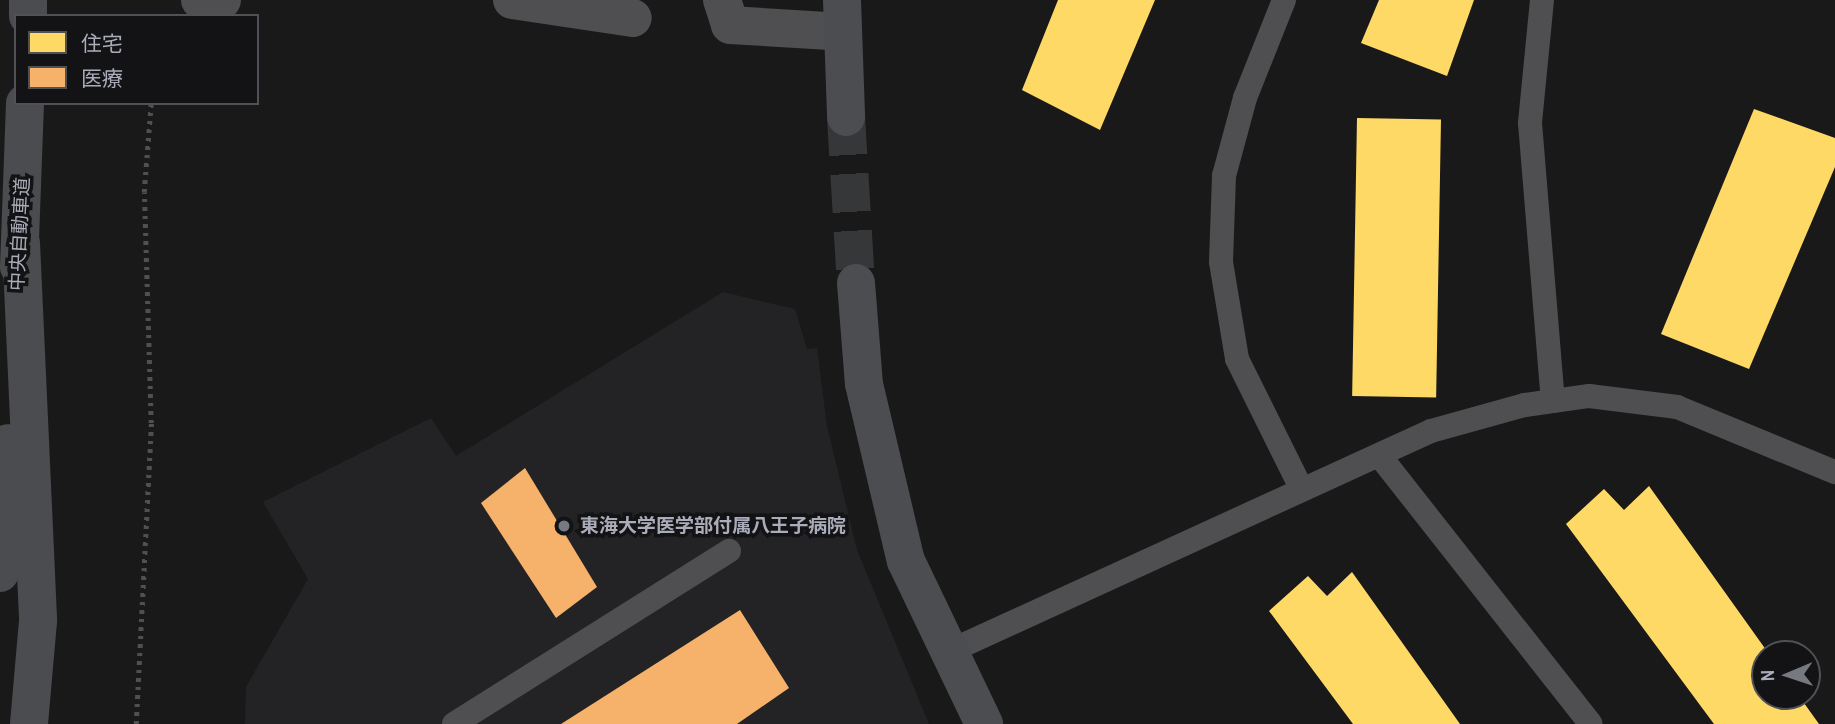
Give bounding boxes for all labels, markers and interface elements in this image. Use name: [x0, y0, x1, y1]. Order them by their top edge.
legend: [14, 14, 259, 105]
text: 住宅: [81, 29, 123, 58]
text: 医療: [81, 64, 123, 93]
street label: 中央自動車道: [6, 176, 34, 292]
place label: 東海大学医学部付属八王子病院: [580, 515, 846, 537]
marker: 東海大学医学部付属八王子病院: [554, 516, 574, 536]
north arrow: [1751, 640, 1821, 710]
text: N: [1754, 670, 1780, 682]

